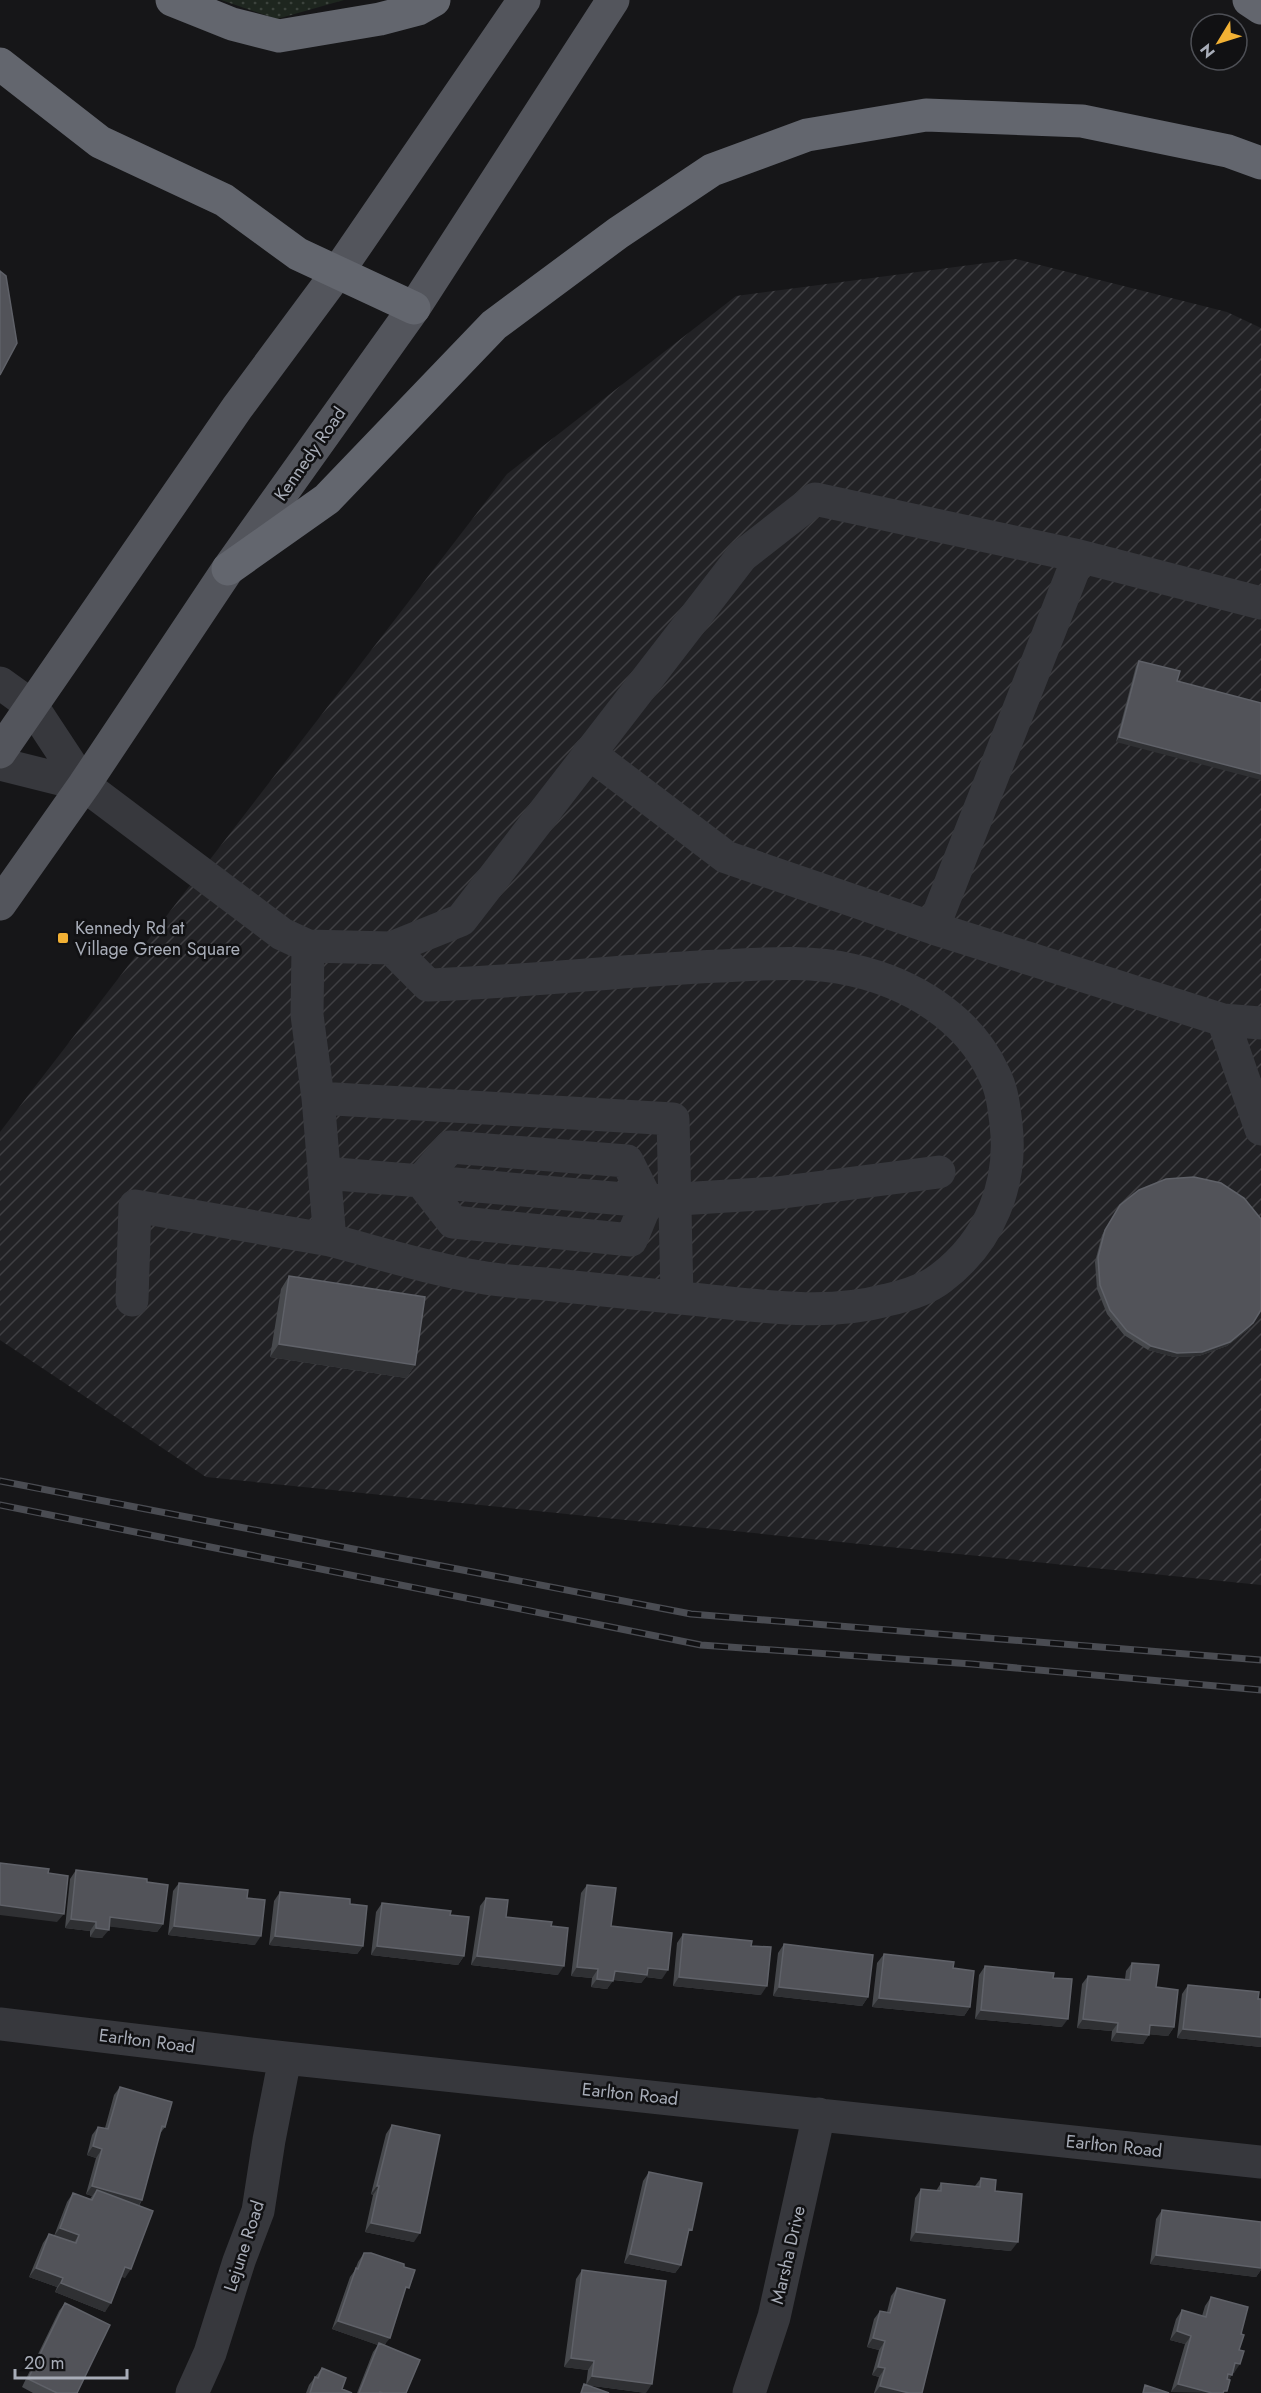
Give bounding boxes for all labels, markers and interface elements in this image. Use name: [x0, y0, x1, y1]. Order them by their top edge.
north arrow: [1189, 12, 1249, 72]
text: N: [1195, 39, 1221, 63]
street label: Kennedy Road: [268, 402, 352, 506]
place label: Kennedy Rd at Village Green Square: [75, 915, 240, 962]
marker: Kennedy Rd at Village Green Square: [56, 931, 70, 945]
street label: Earlton Road: [97, 2022, 197, 2060]
street label: Earlton Road: [581, 2076, 679, 2112]
street label: Earlton Road: [1065, 2128, 1163, 2164]
street label: Lejune Road: [217, 2197, 271, 2295]
street label: Marsha Drive: [764, 2203, 812, 2307]
scale bar: [15, 2342, 128, 2380]
text: 20 m: [24, 2350, 64, 2376]

